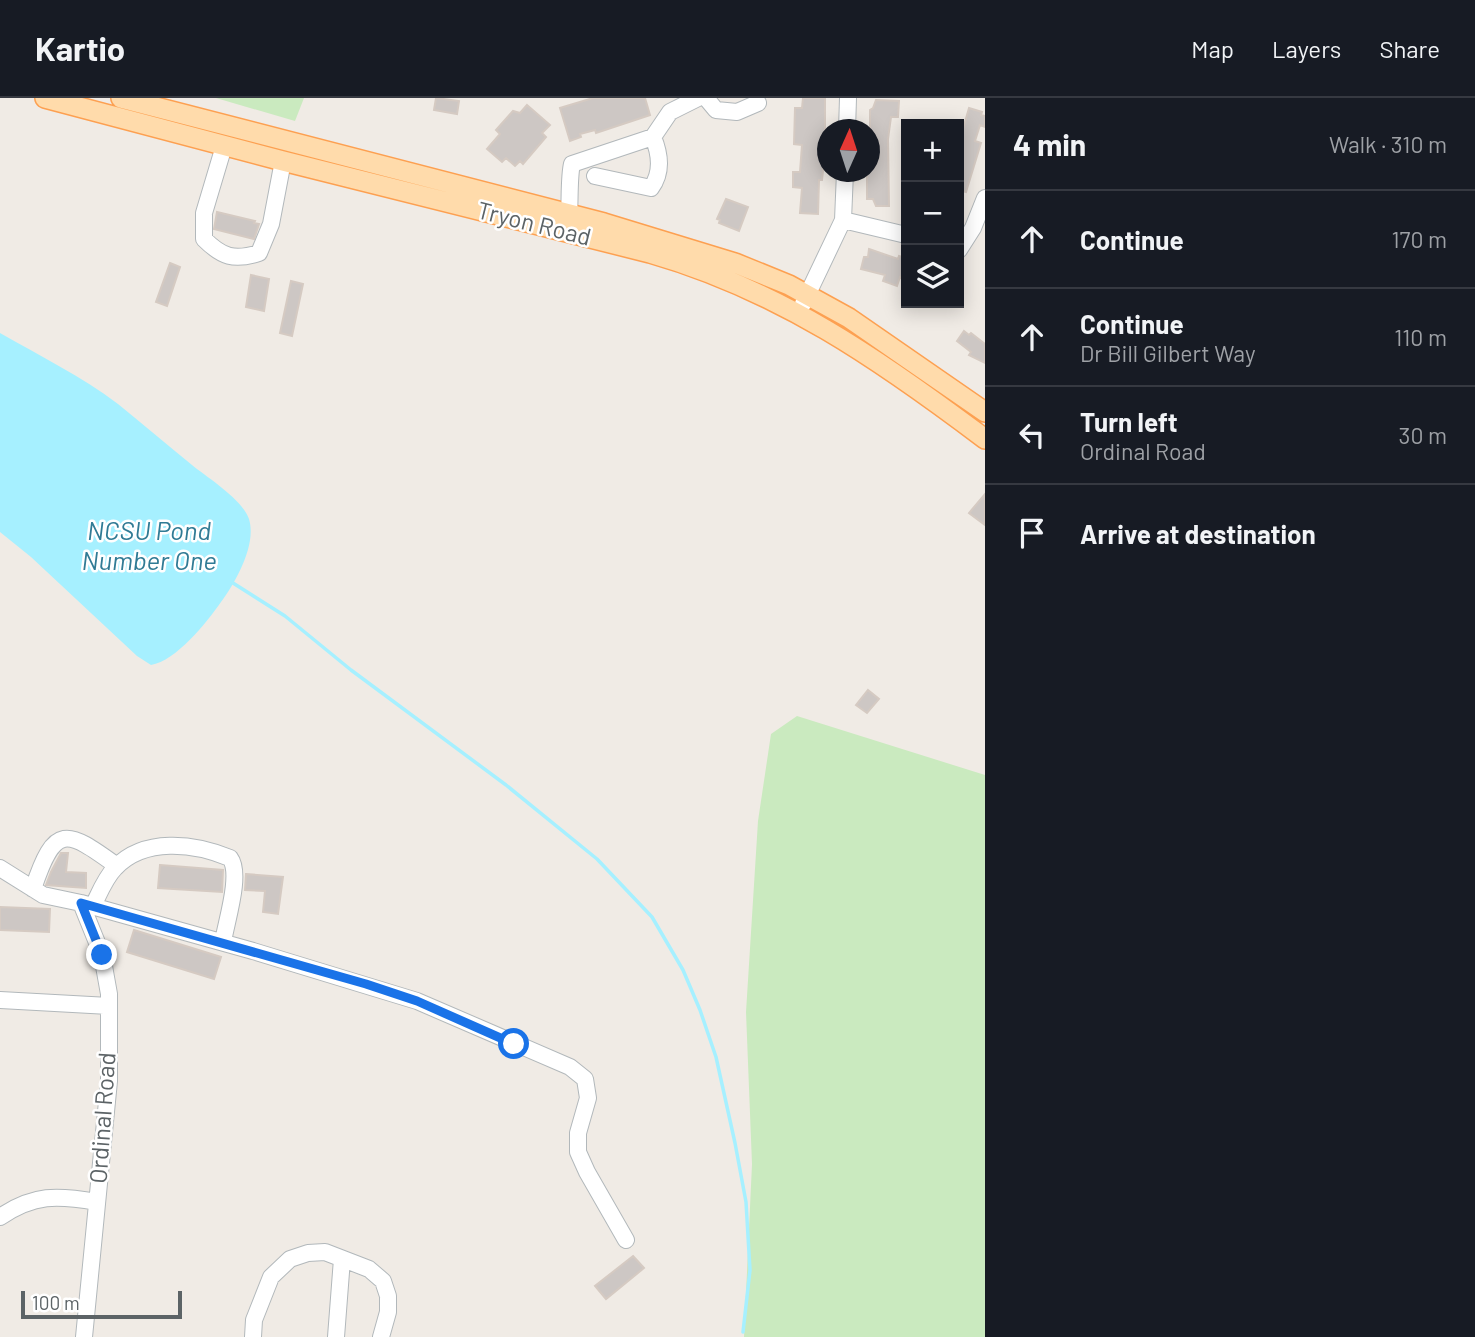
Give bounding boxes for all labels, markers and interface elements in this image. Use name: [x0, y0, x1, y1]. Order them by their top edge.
text: Kartio: [35, 28, 125, 68]
text: Map: [1191, 34, 1234, 63]
text: Layers: [1272, 34, 1341, 63]
text: Share: [1379, 34, 1440, 63]
north arrow: [817, 119, 880, 182]
map controls: [901, 119, 964, 308]
button: +: [901, 119, 964, 182]
text: 4 min: [1013, 126, 1086, 162]
text: Walk · 310 m: [1329, 130, 1447, 158]
button: −: [901, 182, 964, 245]
street label: Tryon Road: [474, 194, 594, 251]
icon: ahead: [1013, 220, 1051, 258]
text: Continue: [1080, 224, 1184, 255]
text: 170 m: [1391, 225, 1447, 253]
button: layers: [901, 245, 964, 308]
text: Continue: [1080, 308, 1184, 339]
icon: ahead: [1013, 318, 1051, 356]
text: 110 m: [1394, 323, 1447, 351]
text: Dr Bill Gilbert Way: [1080, 339, 1256, 367]
text: Turn left: [1080, 406, 1178, 437]
icon: left: [1013, 416, 1051, 454]
text: 30 m: [1399, 421, 1447, 449]
text: Ordinal Road: [1080, 437, 1206, 465]
water label: NCSU Pond Number One: [81, 514, 217, 575]
icon: arrive: [1013, 514, 1051, 552]
text: Arrive at destination: [1080, 518, 1316, 549]
route end: [86, 939, 117, 970]
route start: [498, 1028, 529, 1059]
street label: Ordinal Road: [82, 1051, 121, 1184]
scale bar: [21, 1288, 182, 1320]
text: 100 m: [32, 1291, 80, 1314]

